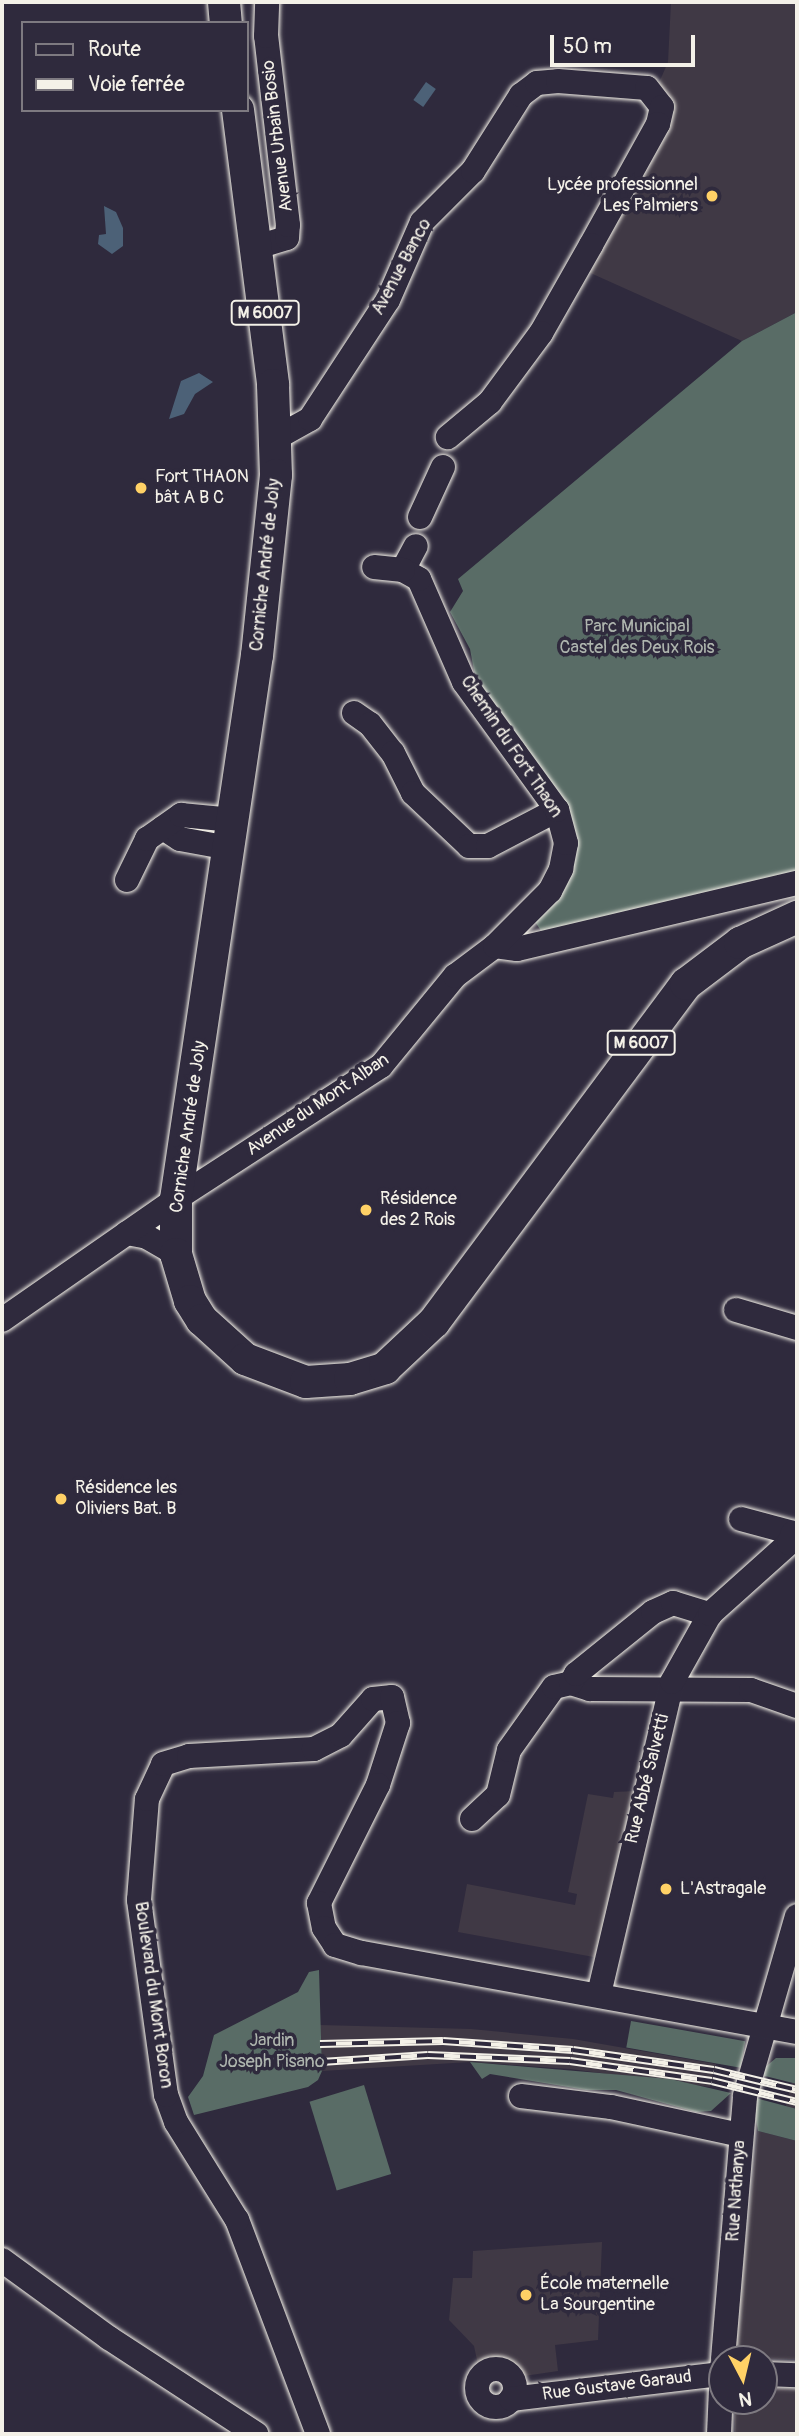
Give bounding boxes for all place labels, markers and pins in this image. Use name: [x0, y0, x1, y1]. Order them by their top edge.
place label: Lycée professionnel Les Palmiers: [547, 175, 698, 218]
marker: Lycée professionnel Les Palmiers: [704, 188, 720, 204]
place label: Fort THAON bât A B C: [155, 467, 249, 510]
marker: Fort THAON bât A B C: [133, 480, 149, 496]
place label: Résidence des 2 Rois: [380, 1189, 457, 1232]
marker: Résidence des 2 Rois: [358, 1202, 374, 1218]
place label: Résidence les Oliviers Bat. B: [75, 1478, 177, 1520]
marker: Résidence les Oliviers Bat. B: [53, 1491, 69, 1507]
place label: L'Astragale: [680, 1878, 766, 1900]
marker: L'Astragale: [658, 1881, 674, 1897]
place label: École maternelle La Sourgentine: [540, 2274, 669, 2316]
marker: École maternelle La Sourgentine: [518, 2287, 534, 2303]

